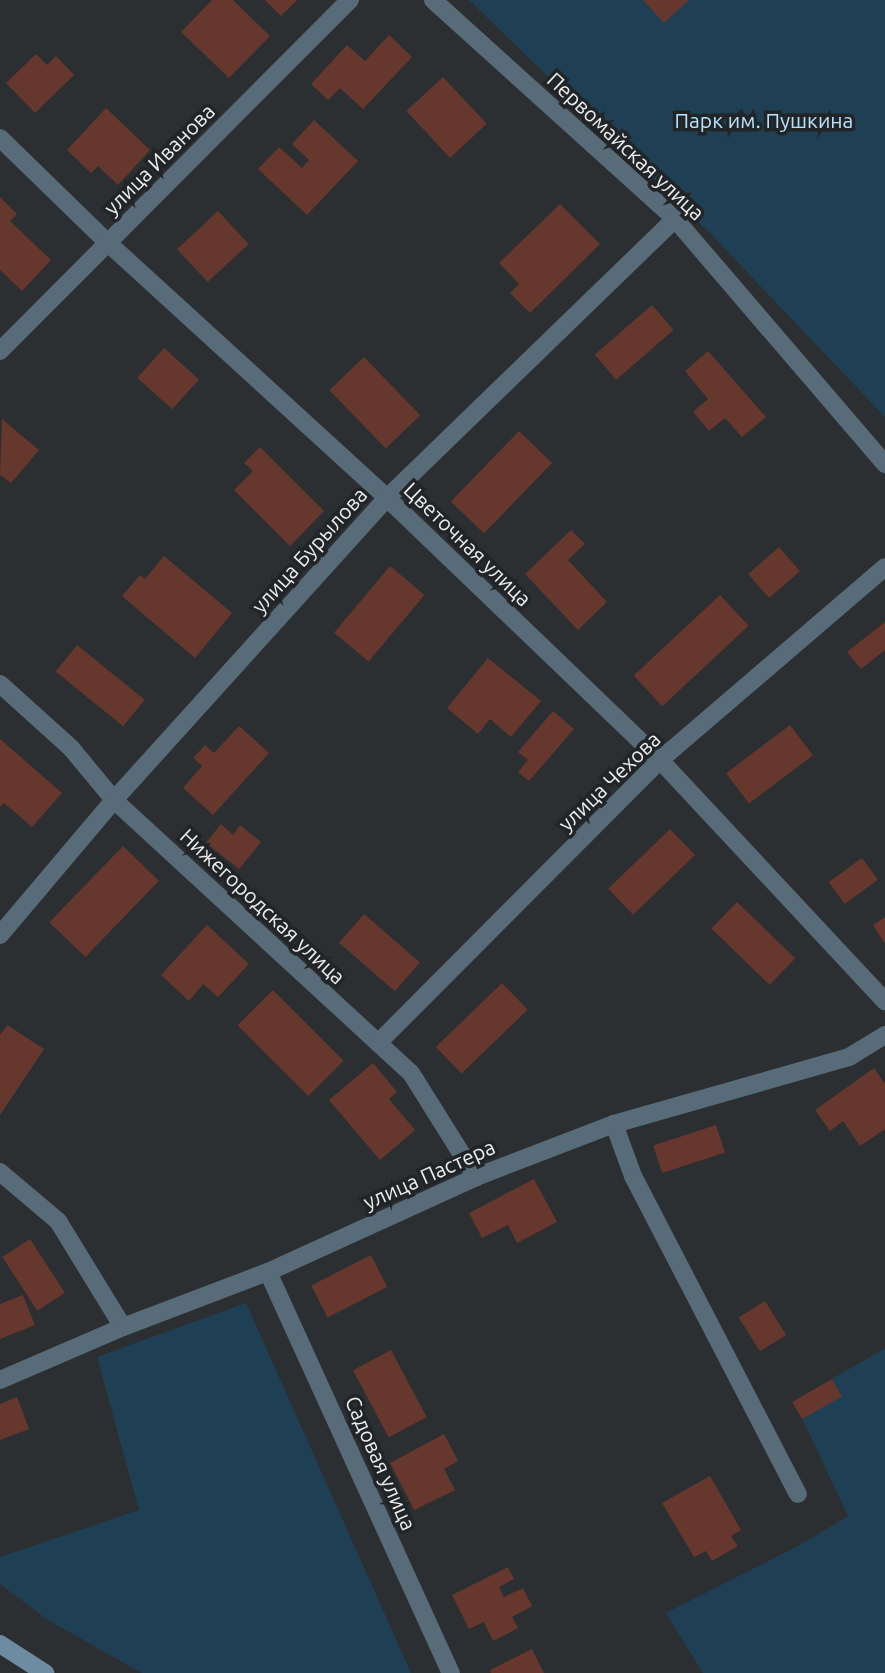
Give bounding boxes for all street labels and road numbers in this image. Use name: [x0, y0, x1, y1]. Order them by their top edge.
street label: Первомайская улица: [542, 67, 710, 225]
street label: улица Иванова: [98, 98, 220, 220]
street label: Цветочная улица: [399, 477, 537, 611]
street label: улица Бурылова: [246, 482, 372, 618]
street label: улица Чехова: [553, 726, 665, 836]
street label: Нижегородская улица: [175, 823, 351, 989]
street label: улица Пастера: [359, 1134, 499, 1214]
street label: Садовая улица: [340, 1392, 422, 1534]

